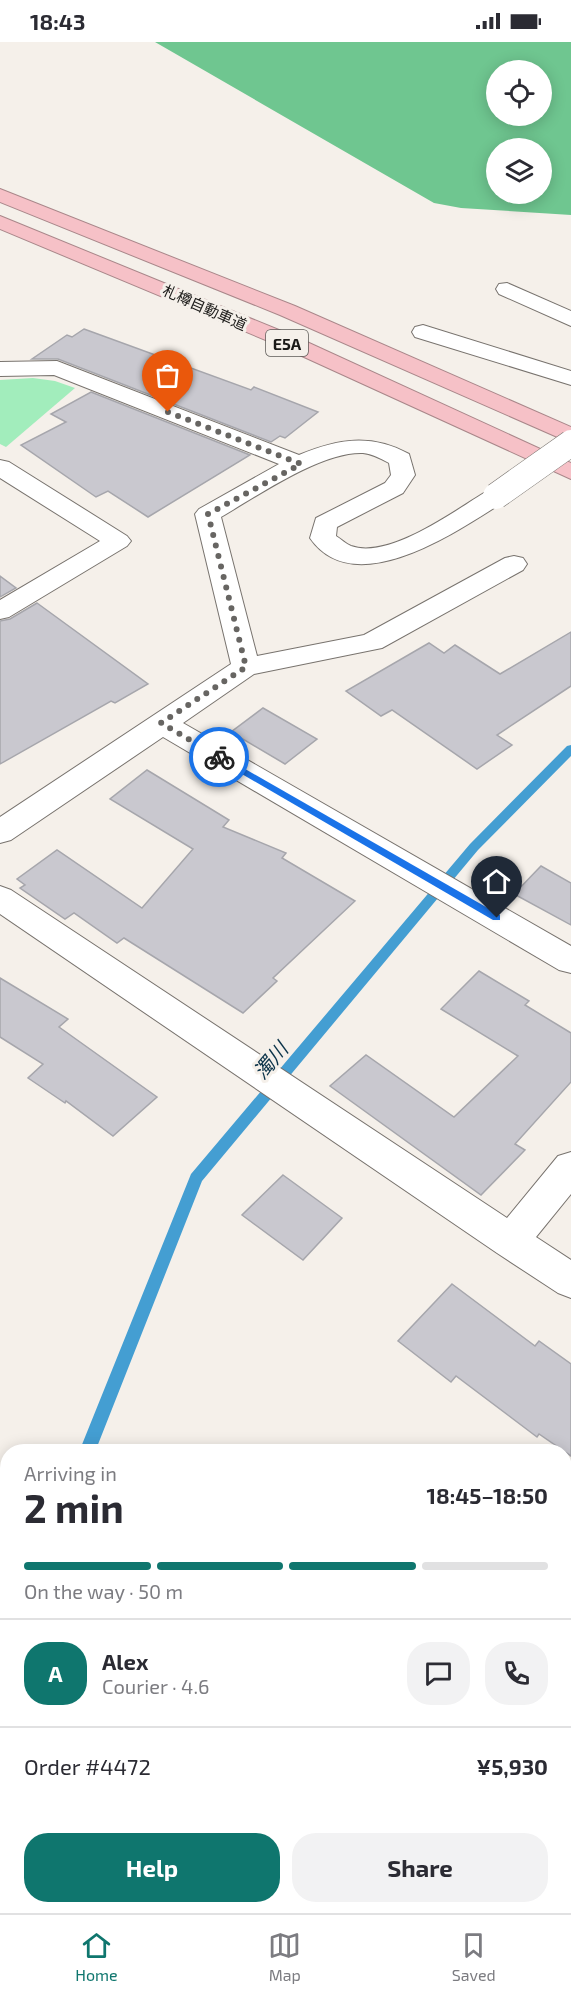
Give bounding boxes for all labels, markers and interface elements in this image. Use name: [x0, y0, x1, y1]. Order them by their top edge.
text: 18:43: [30, 8, 85, 34]
map controls: [486, 60, 552, 204]
button: locate: [486, 60, 552, 126]
button: layers: [486, 138, 552, 204]
street label: 札樽自動車道: [160, 280, 250, 334]
road number: E5A: [266, 330, 308, 356]
pin: [142, 350, 193, 412]
icon: bag: [151, 359, 184, 392]
courier: [189, 727, 249, 787]
icon: bike: [203, 741, 236, 774]
pin: [471, 856, 522, 918]
icon: home: [480, 865, 513, 898]
water label: 濁川: [248, 1035, 293, 1083]
text: Arriving in: [24, 1461, 117, 1485]
text: 18:45–18:50: [426, 1482, 548, 1508]
text: 2 min: [24, 1484, 124, 1531]
text: On the way · 50 m: [24, 1579, 183, 1603]
button: chat: [407, 1642, 470, 1705]
button: phone: [485, 1642, 548, 1705]
text: Alex: [102, 1648, 148, 1674]
text: A: [48, 1660, 63, 1686]
text: Courier · 4.6: [102, 1674, 209, 1698]
text: Order #4472: [24, 1753, 151, 1779]
text: ¥5,930: [477, 1753, 548, 1779]
button: Help: [24, 1833, 280, 1902]
button: Share: [292, 1833, 548, 1902]
tab: Home: [75, 1929, 118, 1984]
tab: Map: [268, 1929, 301, 1984]
tab: Saved: [452, 1929, 496, 1984]

